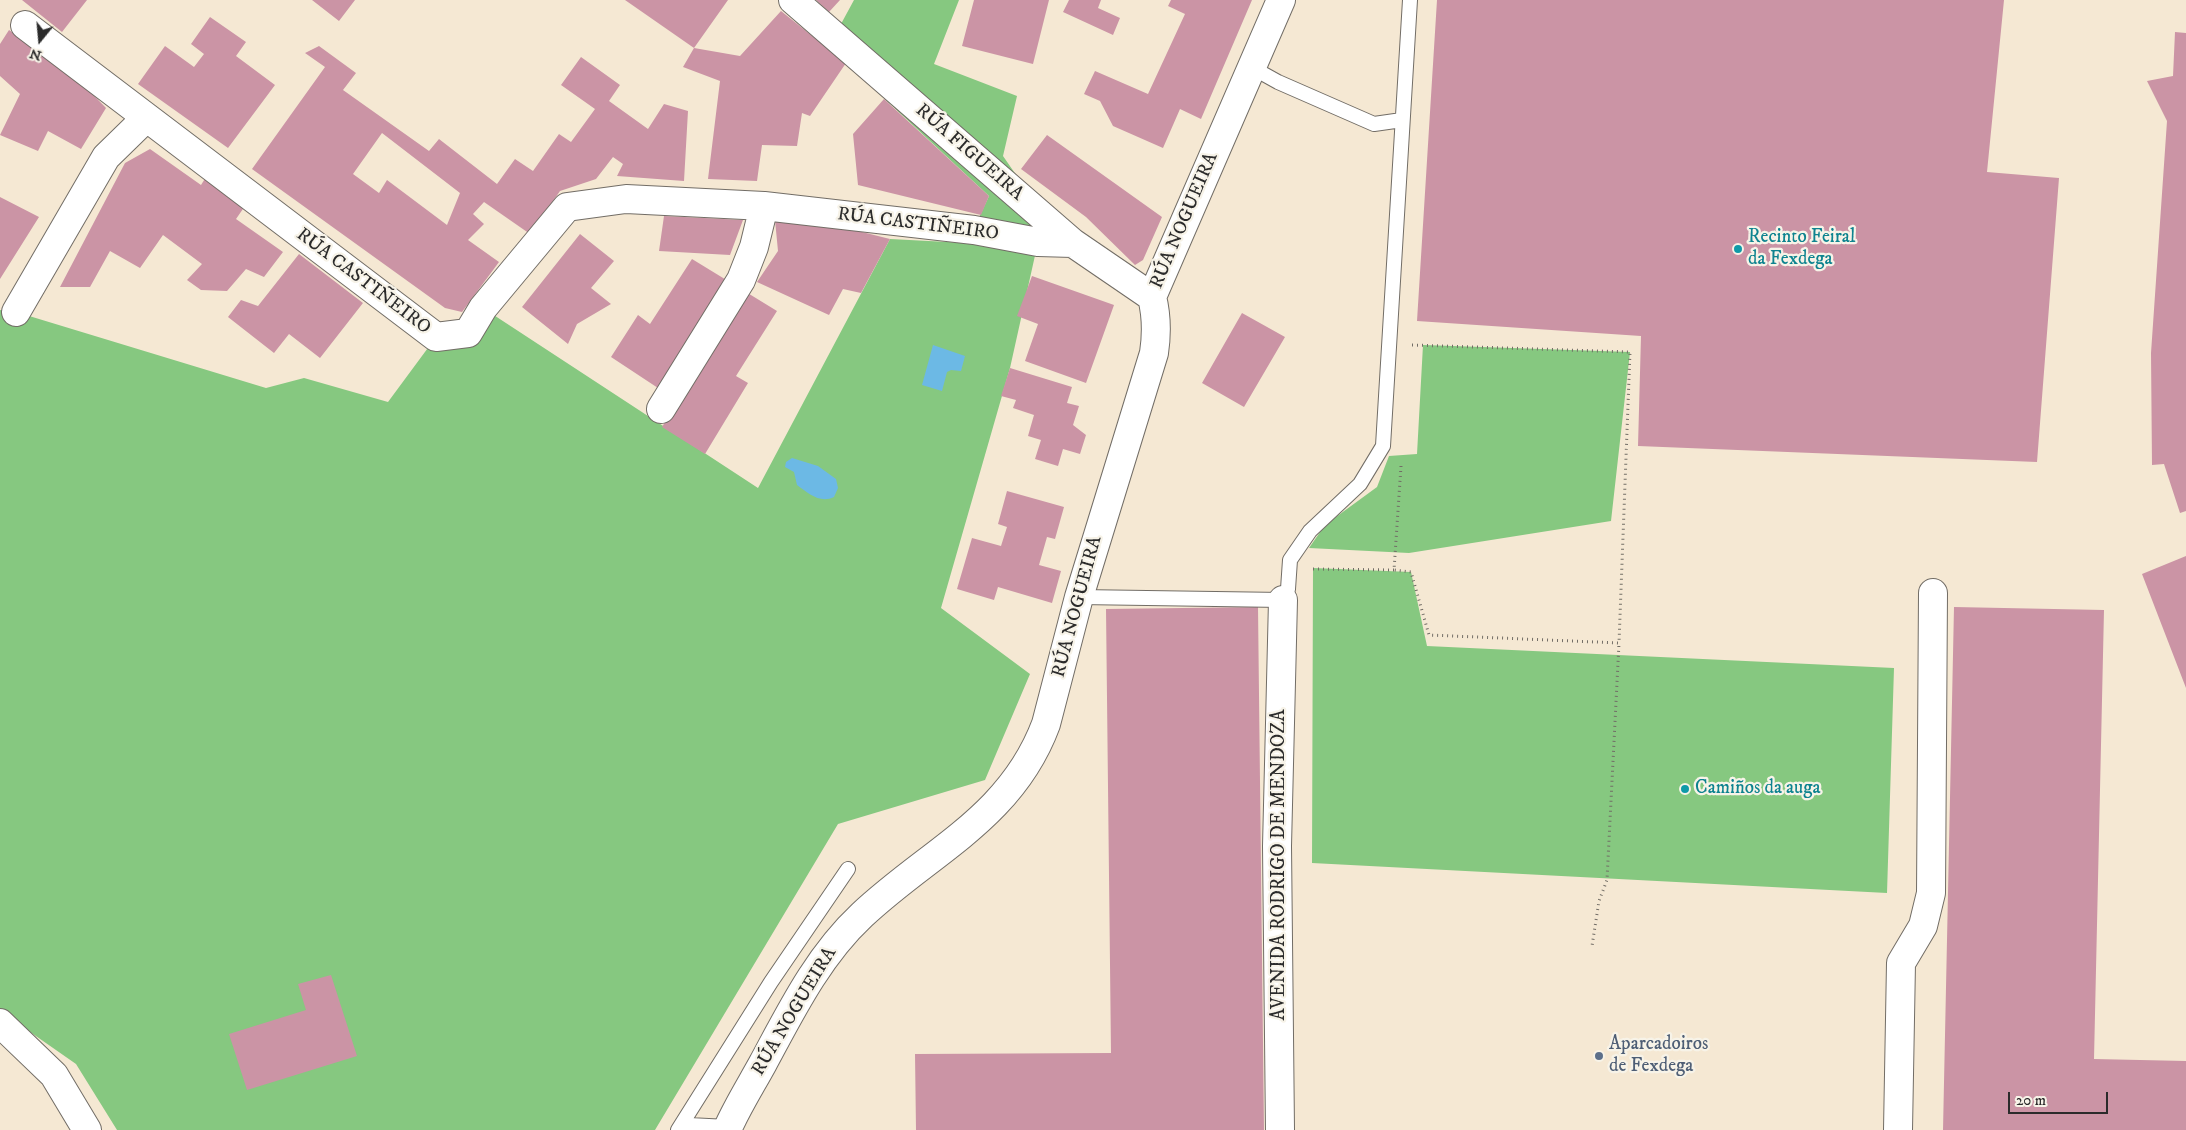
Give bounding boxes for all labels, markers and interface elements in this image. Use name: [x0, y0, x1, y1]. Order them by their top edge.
north arrow: [15, 15, 65, 65]
text: N: [27, 44, 44, 65]
street label: RÚA FIGUEIRA: [910, 100, 1028, 206]
street label: RÚA NOGUEIRA: [1146, 150, 1224, 292]
street label: RÚA CASTIÑEIRO: [836, 204, 1000, 246]
street label: RÚA CASTIÑEIRO: [291, 224, 435, 340]
place label: Recinto Feiral da Fexdega: [1748, 227, 1856, 271]
marker: Recinto Feiral da Fexdega: [1732, 243, 1744, 255]
street label: RÚA NOGUEIRA: [1048, 534, 1108, 680]
street label: AVENIDA RODRIGO DE MENDOZA: [1269, 709, 1291, 1021]
place label: Camiños da auga: [1695, 778, 1821, 800]
marker: Camiños da auga: [1679, 783, 1691, 795]
street label: RÚA NOGUEIRA: [748, 944, 842, 1080]
place label: Aparcadoiros de Fexdega: [1609, 1034, 1708, 1078]
marker: Aparcadoiros de Fexdega: [1593, 1050, 1605, 1062]
scale bar: [2011, 1082, 2111, 1114]
text: 20 m: [2016, 1091, 2046, 1110]

